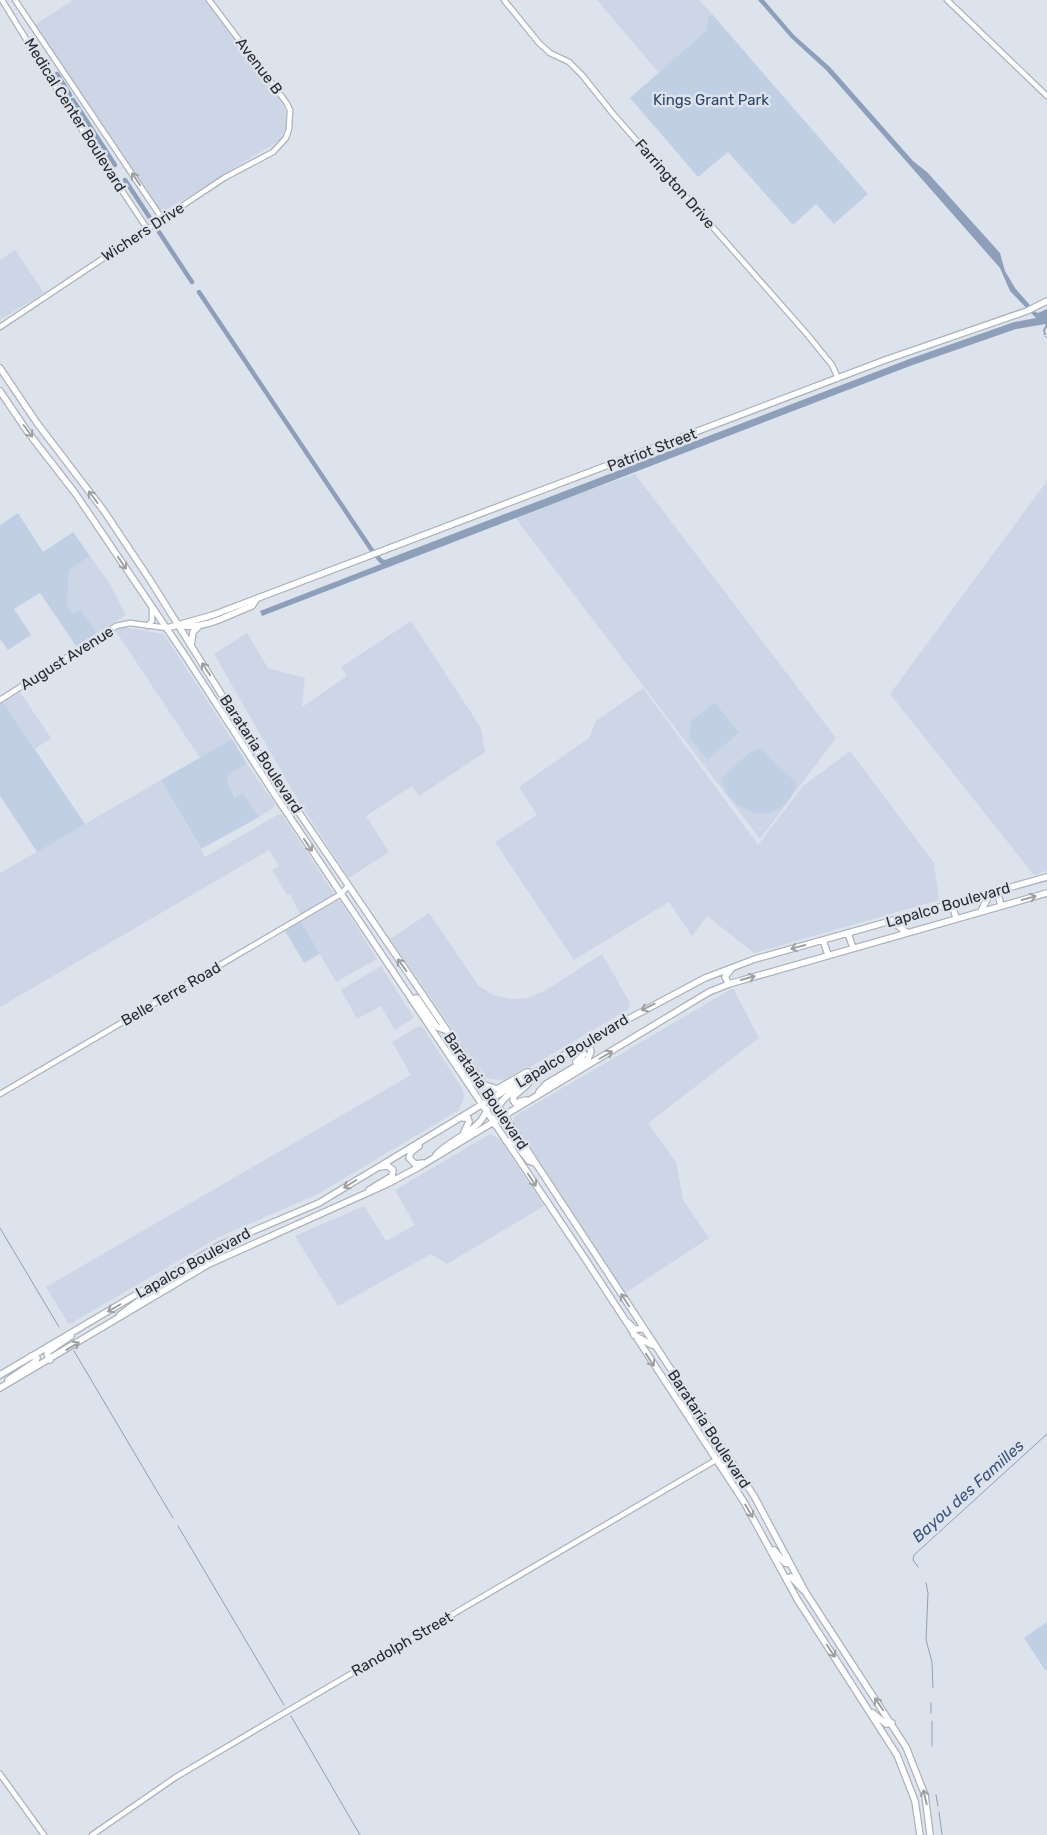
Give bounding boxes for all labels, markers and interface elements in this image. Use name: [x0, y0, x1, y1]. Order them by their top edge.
street label: Avenue B: [232, 34, 286, 98]
street label: Medical Center Boulevard: [20, 35, 130, 195]
park label: Kings Grant Park: [653, 91, 769, 109]
street label: Farrington Drive: [631, 135, 719, 233]
one-way arrow: [130, 173, 140, 187]
street label: Wichers Drive: [98, 199, 188, 265]
one-way arrow: [22, 424, 33, 437]
street label: Patriot Street: [605, 425, 699, 475]
one-way arrow: [88, 490, 98, 504]
one-way arrow: [117, 556, 127, 570]
street label: August Avenue: [17, 622, 117, 694]
one-way arrow: [201, 663, 211, 677]
street label: Barataria Boulevard: [216, 691, 306, 817]
one-way arrow: [303, 837, 313, 851]
street label: Lapalco Boulevard: [884, 879, 1012, 931]
one-way arrow: [1020, 892, 1036, 902]
one-way arrow: [791, 943, 807, 952]
street label: Belle Terre Road: [118, 958, 224, 1030]
one-way arrow: [397, 958, 407, 972]
one-way arrow: [740, 973, 756, 983]
one-way arrow: [641, 1003, 656, 1012]
street label: Lapalco Boulevard: [512, 1010, 632, 1092]
street label: Barataria Boulevard: [440, 1029, 532, 1153]
one-way arrow: [599, 1050, 613, 1060]
one-way arrow: [527, 1173, 537, 1187]
one-way arrow: [344, 1179, 358, 1189]
street label: Lapalco Boulevard: [133, 1224, 253, 1302]
one-way arrow: [620, 1294, 630, 1308]
one-way arrow: [107, 1303, 121, 1313]
one-way arrow: [65, 1341, 79, 1351]
one-way arrow: [645, 1353, 655, 1367]
street label: Barataria Boulevard: [664, 1366, 754, 1492]
water label: Bayou des Familles: [908, 1436, 1028, 1546]
one-way arrow: [744, 1503, 754, 1517]
street label: Randolph Street: [348, 1608, 456, 1680]
one-way arrow: [826, 1643, 836, 1657]
one-way arrow: [874, 1697, 884, 1711]
one-way arrow: [920, 1790, 929, 1806]

